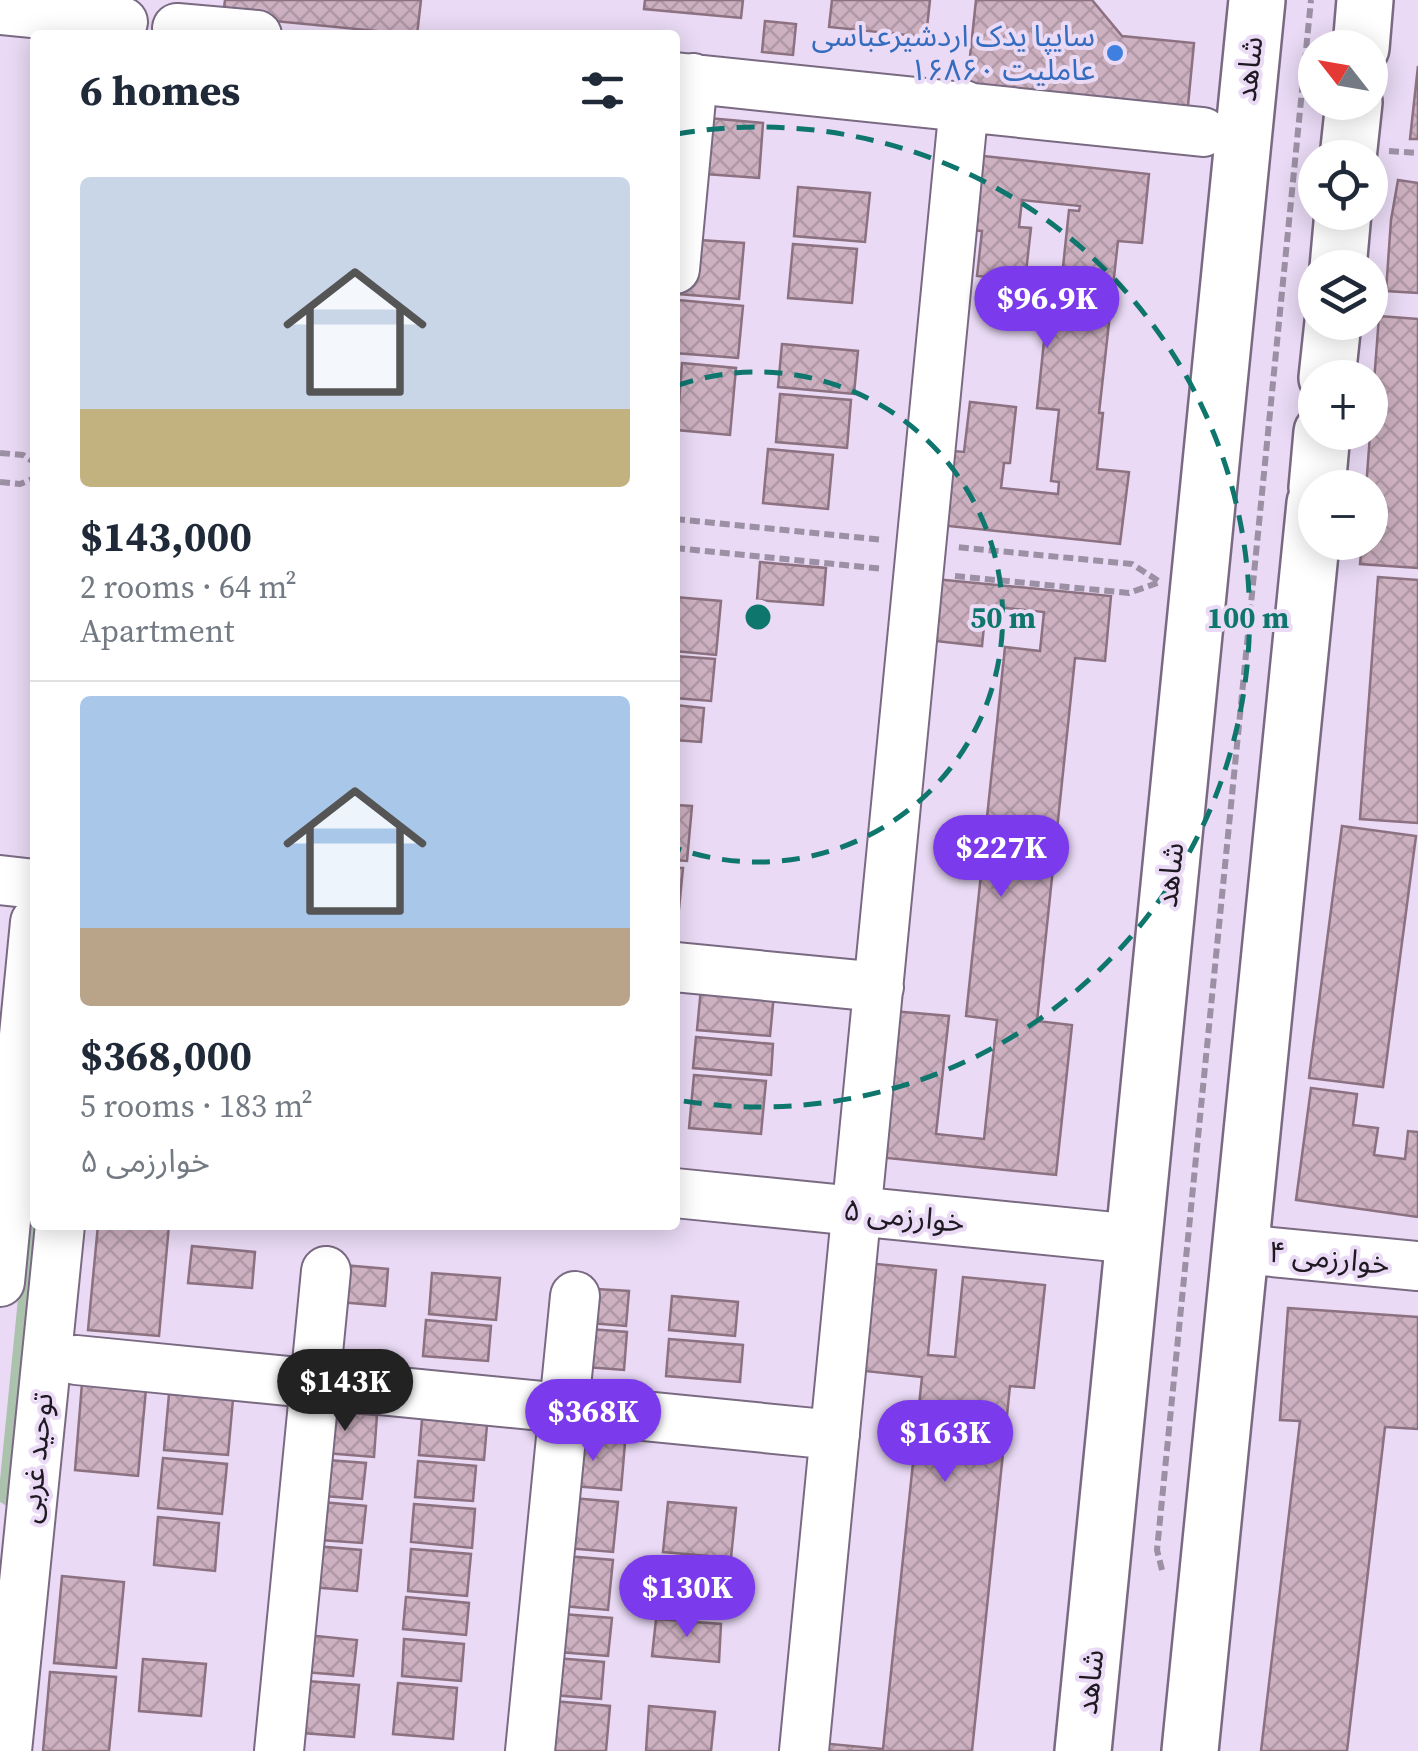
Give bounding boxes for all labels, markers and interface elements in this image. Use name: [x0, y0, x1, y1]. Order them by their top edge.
place label: سایپا یدک اردشیرعباسی عاملیت ۱۶۸۶۰: [812, 15, 1095, 90]
north arrow: [1298, 30, 1388, 120]
map controls: [1298, 30, 1388, 560]
street label: شاهد: [1225, 34, 1272, 104]
marker: سایپا یدک اردشیرعباسی عاملیت ۱۶۸۶۰: [1104, 42, 1126, 64]
text: 6 homes: [80, 61, 240, 119]
icon: filters: [575, 63, 630, 118]
button: locate: [1298, 140, 1388, 230]
icon: home: [265, 242, 445, 422]
button: layers: [1298, 250, 1388, 340]
pin: $96.9K: [966, 266, 1128, 351]
text: $96.9K: [996, 276, 1098, 320]
button: +: [1298, 360, 1388, 450]
button: −: [1298, 470, 1388, 560]
text: $143,000: [80, 507, 252, 565]
text: 2 rooms · 64 m²: [80, 565, 297, 609]
text: 50 m: [970, 597, 1036, 638]
text: 100 m: [1207, 597, 1289, 638]
centre of rings: [740, 599, 776, 635]
text: Apartment: [80, 609, 234, 653]
icon: home: [265, 761, 445, 941]
pin: $227K: [931, 815, 1071, 900]
text: $227K: [955, 825, 1047, 869]
street label: شاهد: [1146, 840, 1193, 910]
text: $368,000: [80, 1026, 252, 1084]
text: 5 rooms · 183 m²: [80, 1084, 313, 1128]
text: خوارزمی ۵: [80, 1139, 210, 1183]
street label: خوارزمی ۵: [841, 1189, 967, 1242]
street label: خوارزمی ۴: [1266, 1231, 1392, 1284]
pin: $143K: [275, 1349, 415, 1434]
text: $143K: [299, 1359, 391, 1403]
pin: $368K: [523, 1379, 663, 1464]
text: $368K: [547, 1389, 639, 1433]
street label: توحید غربی: [8, 1391, 63, 1525]
pin: $163K: [875, 1400, 1015, 1485]
text: $163K: [899, 1410, 991, 1454]
pin: $130K: [617, 1555, 757, 1640]
text: $130K: [641, 1565, 733, 1609]
street label: شاهد: [1066, 1647, 1113, 1717]

